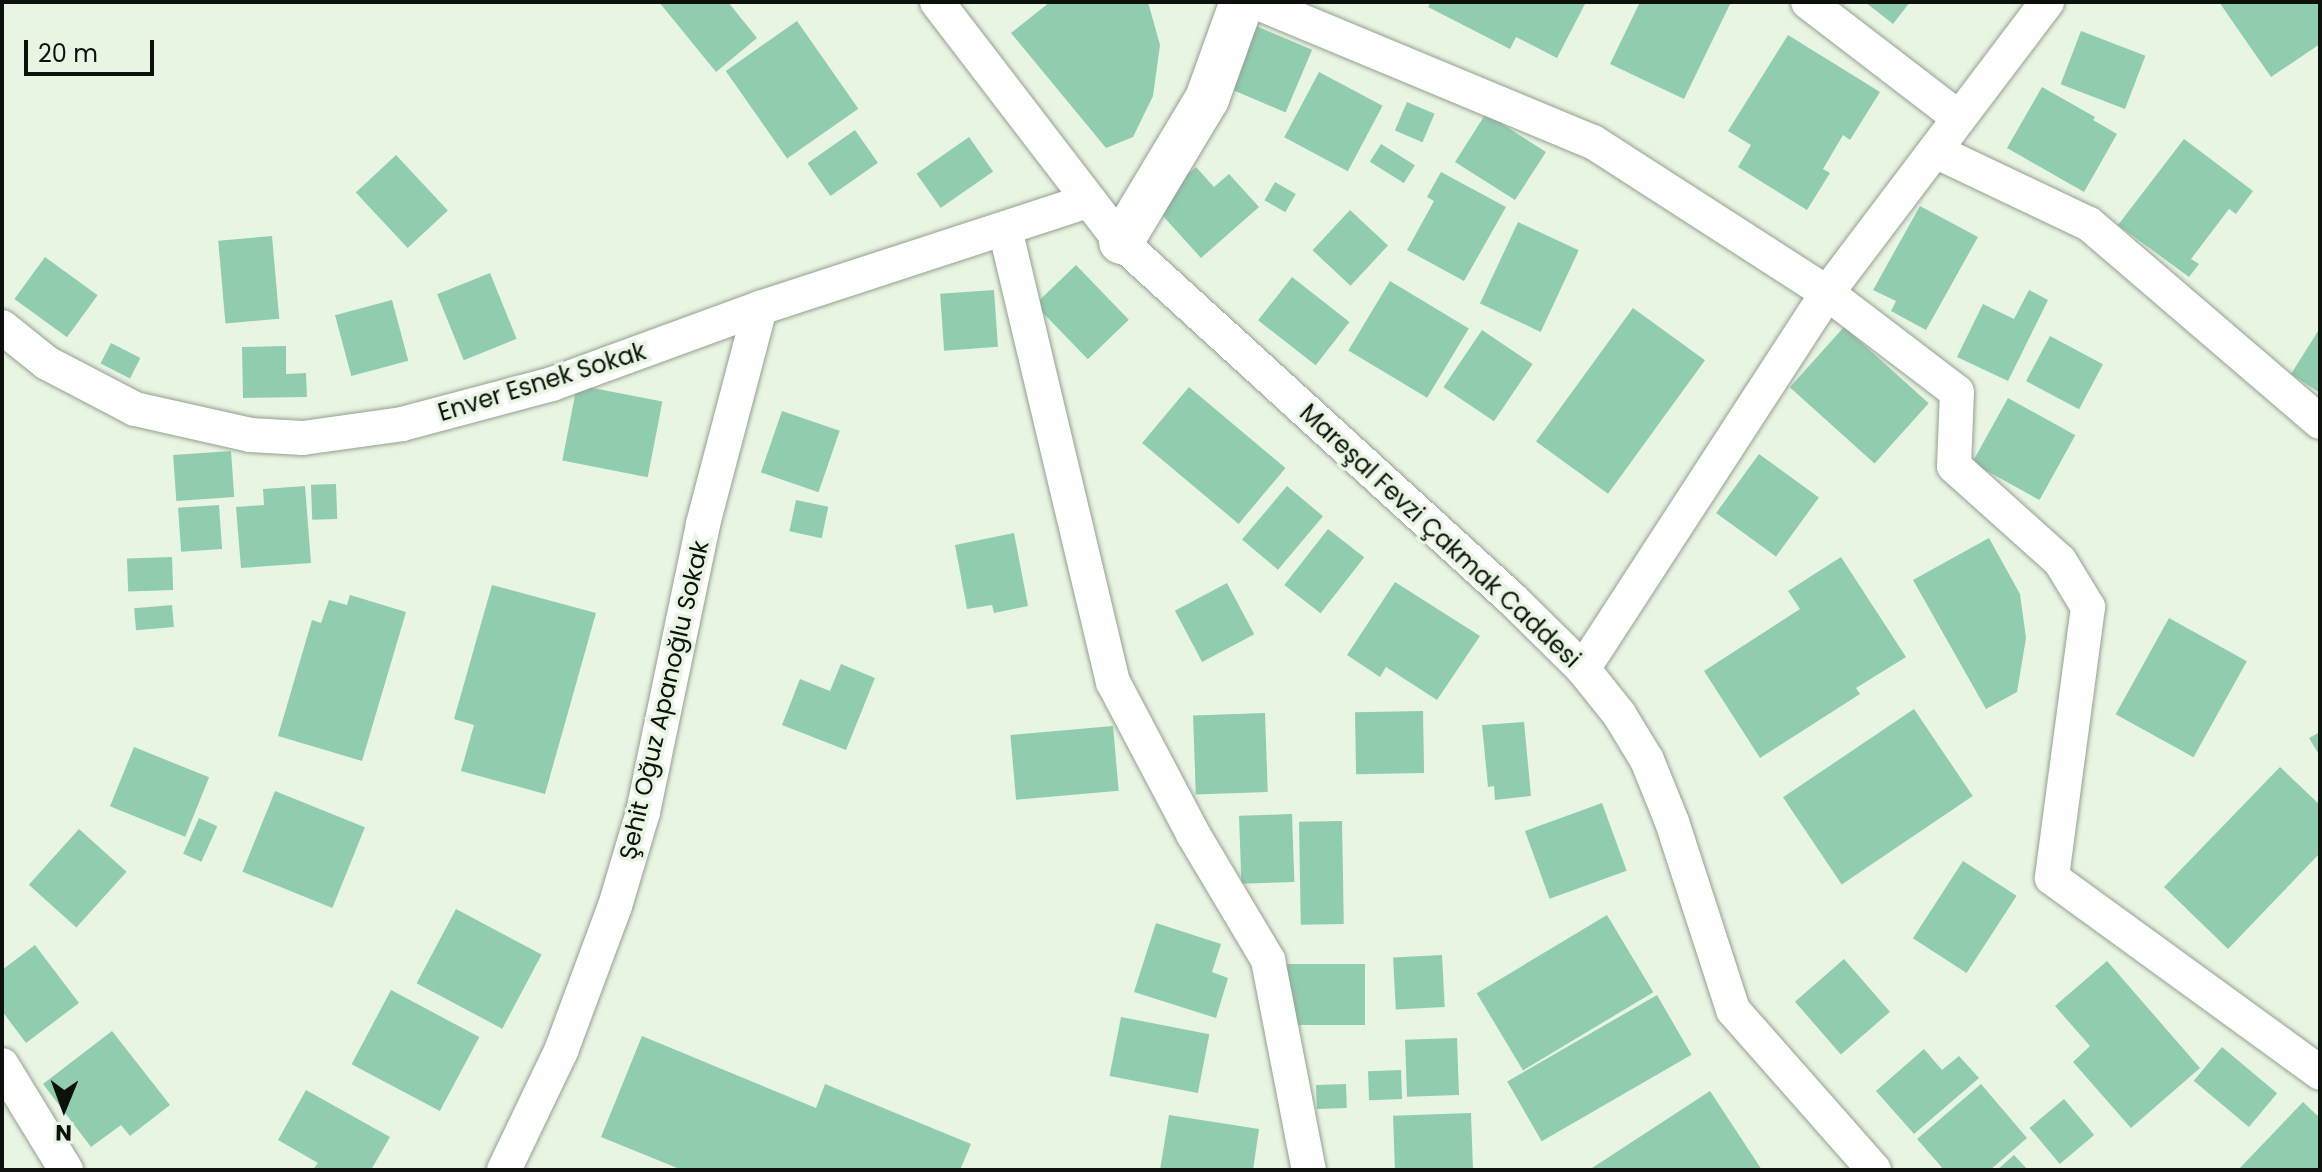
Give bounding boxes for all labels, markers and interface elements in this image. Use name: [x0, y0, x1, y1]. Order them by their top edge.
scale bar: [28, 24, 158, 74]
text: 20 m: [38, 37, 98, 70]
street label: Enver Esnek Sokak: [435, 337, 649, 427]
street label: Mareşal Fevzi Çakmak Caddesi: [1294, 398, 1586, 674]
street label: Şehit Oğuz Apanoğlu Sokak: [613, 538, 715, 862]
north arrow: [24, 1068, 104, 1148]
text: N: [55, 1117, 72, 1148]

